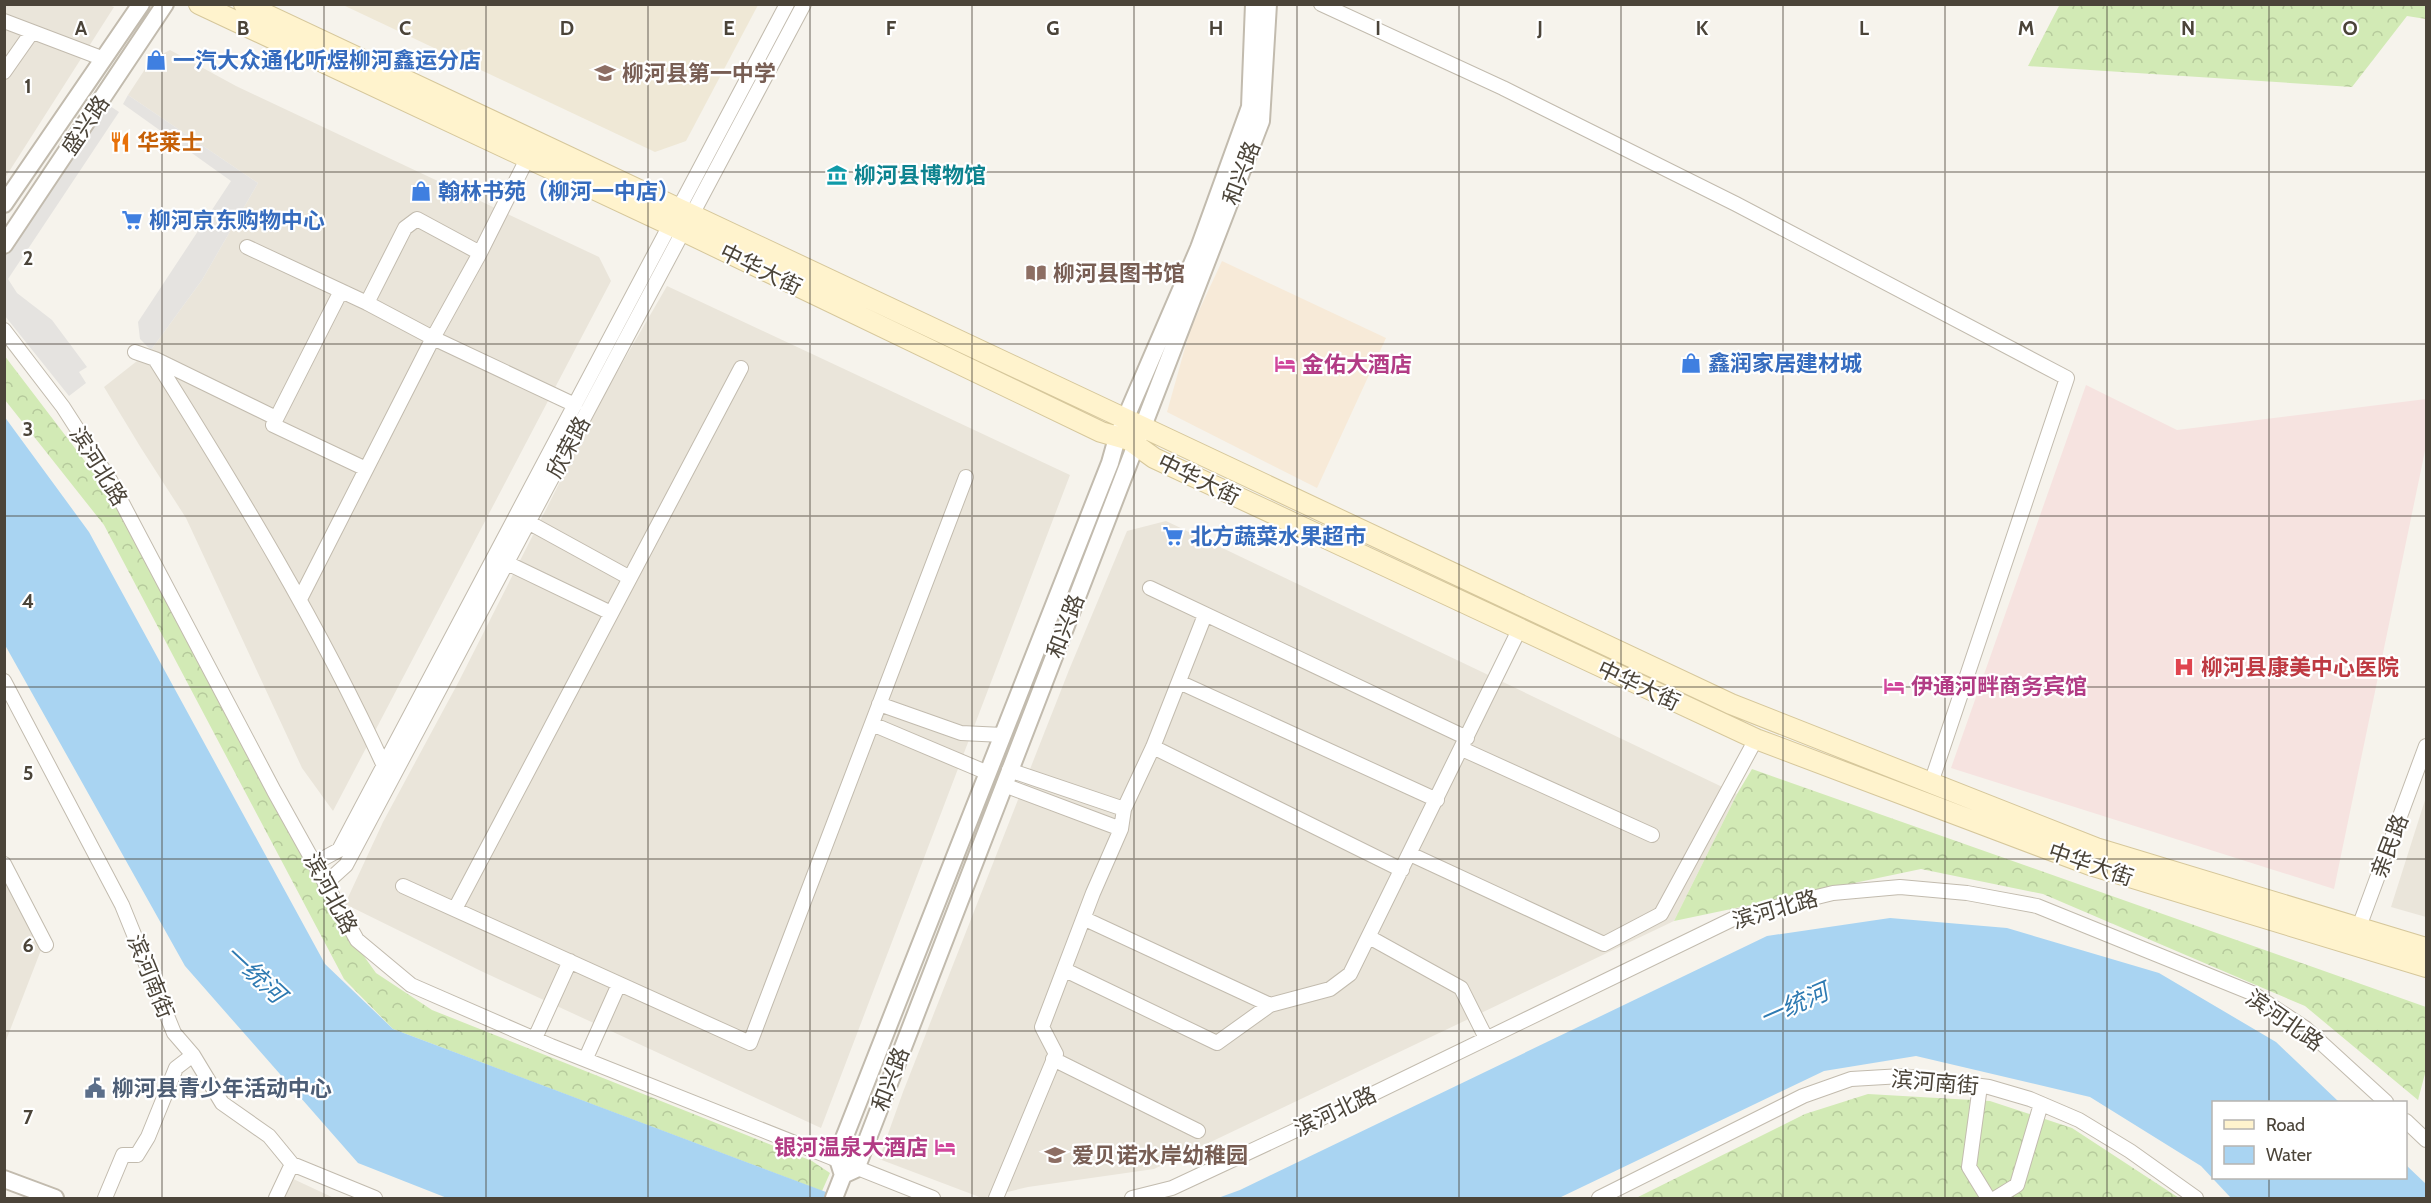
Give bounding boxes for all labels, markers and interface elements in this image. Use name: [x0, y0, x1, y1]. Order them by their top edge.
text: A: [75, 16, 88, 40]
text: B: [237, 16, 249, 40]
text: C: [399, 16, 411, 40]
text: D: [560, 16, 574, 40]
text: E: [723, 16, 735, 40]
text: F: [886, 16, 897, 40]
text: G: [1046, 16, 1060, 40]
text: H: [1209, 16, 1223, 40]
text: I: [1375, 16, 1381, 40]
text: J: [1536, 16, 1543, 40]
text: K: [1696, 16, 1709, 40]
text: L: [1859, 16, 1869, 40]
text: M: [2018, 16, 2034, 40]
text: N: [2181, 16, 2195, 40]
text: O: [2342, 16, 2358, 40]
place label: 一汽大众通化听煜柳河鑫运分店: [173, 47, 481, 74]
shop icon: 一汽大众通化听煜柳河鑫运分店: [144, 48, 168, 72]
place label: 柳河县第一中学: [622, 60, 776, 87]
school or university icon: 柳河县第一中学: [593, 61, 617, 85]
text: 1: [24, 74, 32, 98]
street label: 盛兴路: [56, 90, 115, 160]
place label: 华莱士: [137, 129, 203, 156]
restaurant icon: 华莱士: [108, 130, 132, 154]
street label: 和兴路: [1217, 138, 1266, 209]
place label: 柳河县博物馆: [854, 162, 986, 189]
museum icon: 柳河县博物馆: [825, 163, 849, 187]
place label: 翰林书苑（柳河一中店）: [438, 178, 680, 205]
shop icon: 翰林书苑（柳河一中店）: [409, 179, 433, 203]
place label: 柳河京东购物中心: [149, 207, 325, 234]
supermarket icon: 柳河京东购物中心: [120, 208, 144, 232]
street label: 中华大街: [715, 238, 806, 301]
text: 2: [23, 246, 33, 270]
place label: 柳河县图书馆: [1053, 260, 1185, 287]
library icon: 柳河县图书馆: [1024, 261, 1048, 285]
place label: 鑫润家居建材城: [1708, 350, 1862, 377]
place label: 金佑大酒店: [1302, 351, 1412, 378]
shop icon: 鑫润家居建材城: [1679, 351, 1703, 375]
hotel icon: 金佑大酒店: [1273, 352, 1297, 376]
street label: 欣荣路: [541, 412, 596, 483]
text: 3: [23, 417, 33, 441]
street label: 滨河北路: [64, 422, 133, 511]
street label: 中华大街: [1153, 448, 1244, 511]
place label: 北方蔬菜水果超市: [1190, 523, 1366, 550]
supermarket icon: 北方蔬菜水果超市: [1161, 524, 1185, 548]
text: 4: [22, 589, 34, 613]
street label: 和兴路: [1041, 591, 1090, 662]
place label: 柳河县康美中心医院: [2201, 654, 2399, 681]
street label: 中华大街: [1593, 655, 1684, 716]
hospital icon: 柳河县康美中心医院: [2172, 655, 2196, 679]
place label: 伊通河畔商务宾馆: [1911, 673, 2087, 700]
hotel icon: 伊通河畔商务宾馆: [1882, 674, 1906, 698]
text: 5: [23, 761, 33, 785]
street label: 亲民路: [2365, 811, 2414, 882]
street label: 中华大街: [2045, 837, 2137, 892]
street label: 滨河北路: [298, 848, 363, 938]
street label: 滨河北路: [1729, 884, 1821, 935]
street label: 滨河南街: [122, 930, 180, 1022]
text: 6: [22, 933, 34, 957]
water label: 一统河: [219, 938, 294, 1012]
water label: 一统河: [1755, 975, 1836, 1032]
street label: 滨河北路: [2241, 984, 2329, 1057]
street label: 和兴路: [866, 1044, 915, 1115]
street label: 滨河南街: [1890, 1065, 1980, 1100]
place label: 柳河县青少年活动中心: [112, 1075, 332, 1102]
public building icon: 柳河县青少年活动中心: [83, 1076, 107, 1100]
street label: 滨河北路: [1290, 1081, 1381, 1142]
legend: [2212, 1101, 2407, 1179]
text: 7: [23, 1105, 34, 1129]
text: Road: [2266, 1114, 2305, 1136]
place label: 银河温泉大酒店: [774, 1134, 928, 1161]
hotel icon: 银河温泉大酒店: [933, 1135, 957, 1159]
place label: 爱贝诺水岸幼稚园: [1072, 1142, 1248, 1169]
school or university icon: 爱贝诺水岸幼稚园: [1043, 1143, 1067, 1167]
text: Water: [2266, 1144, 2312, 1166]

